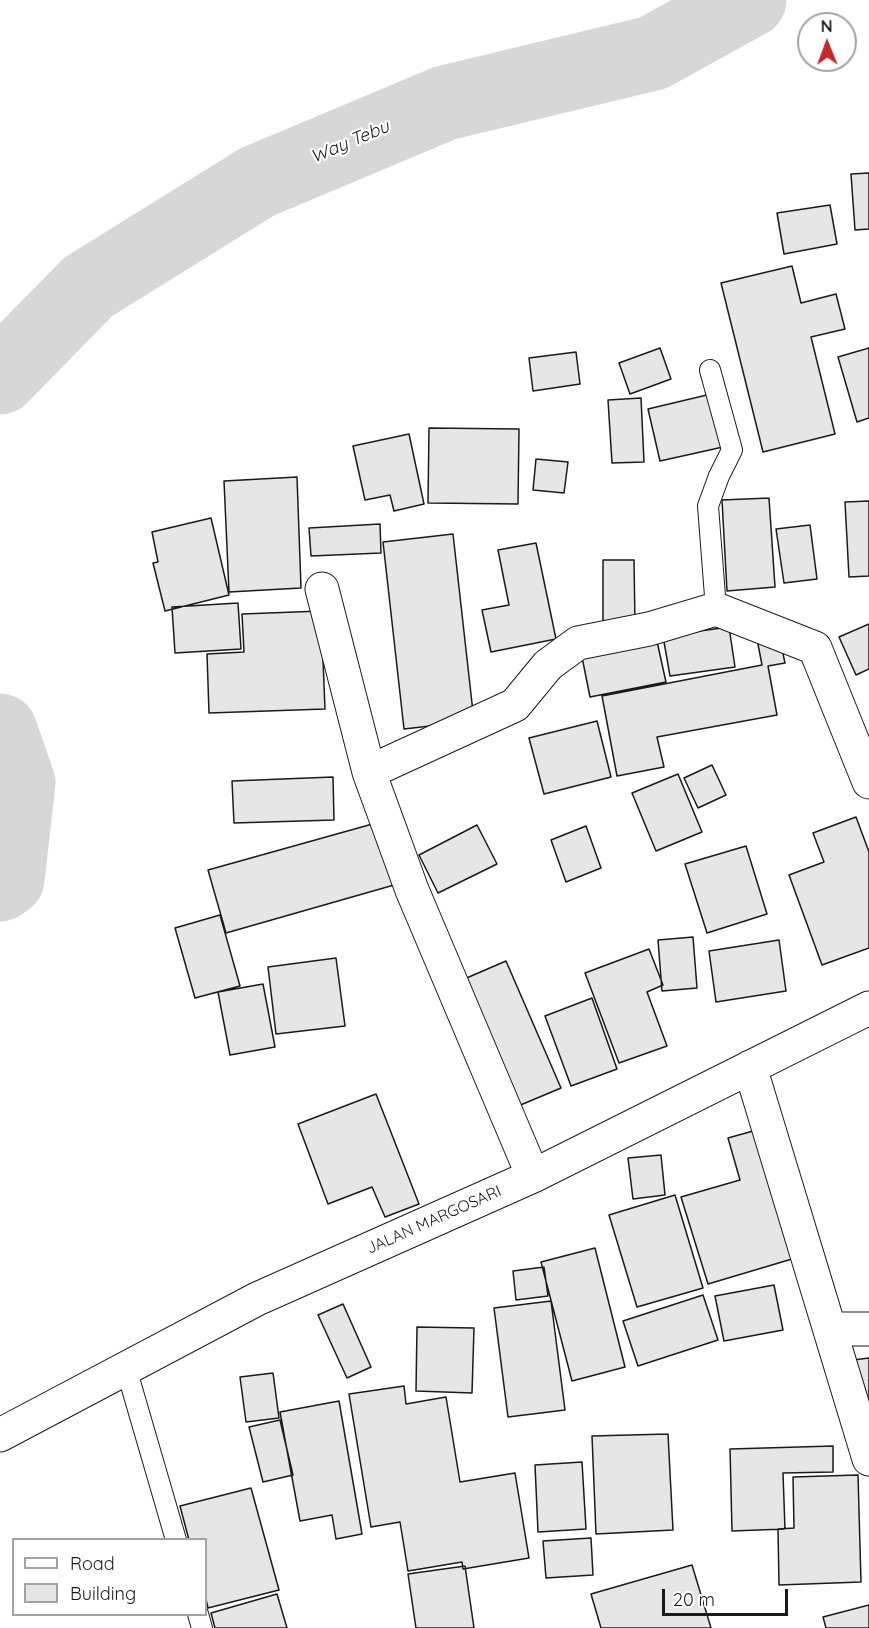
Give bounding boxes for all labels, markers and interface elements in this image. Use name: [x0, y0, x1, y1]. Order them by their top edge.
north arrow: [797, 12, 857, 72]
text: N: [821, 16, 833, 36]
water label: Way Tebu: [307, 116, 393, 168]
street label: JALAN MARGOSARI: [364, 1182, 504, 1258]
legend: [12, 1538, 207, 1616]
text: Road: [70, 1552, 115, 1575]
scale bar: [665, 1577, 791, 1615]
text: Building: [70, 1582, 136, 1605]
text: 20 m: [673, 1588, 715, 1611]

